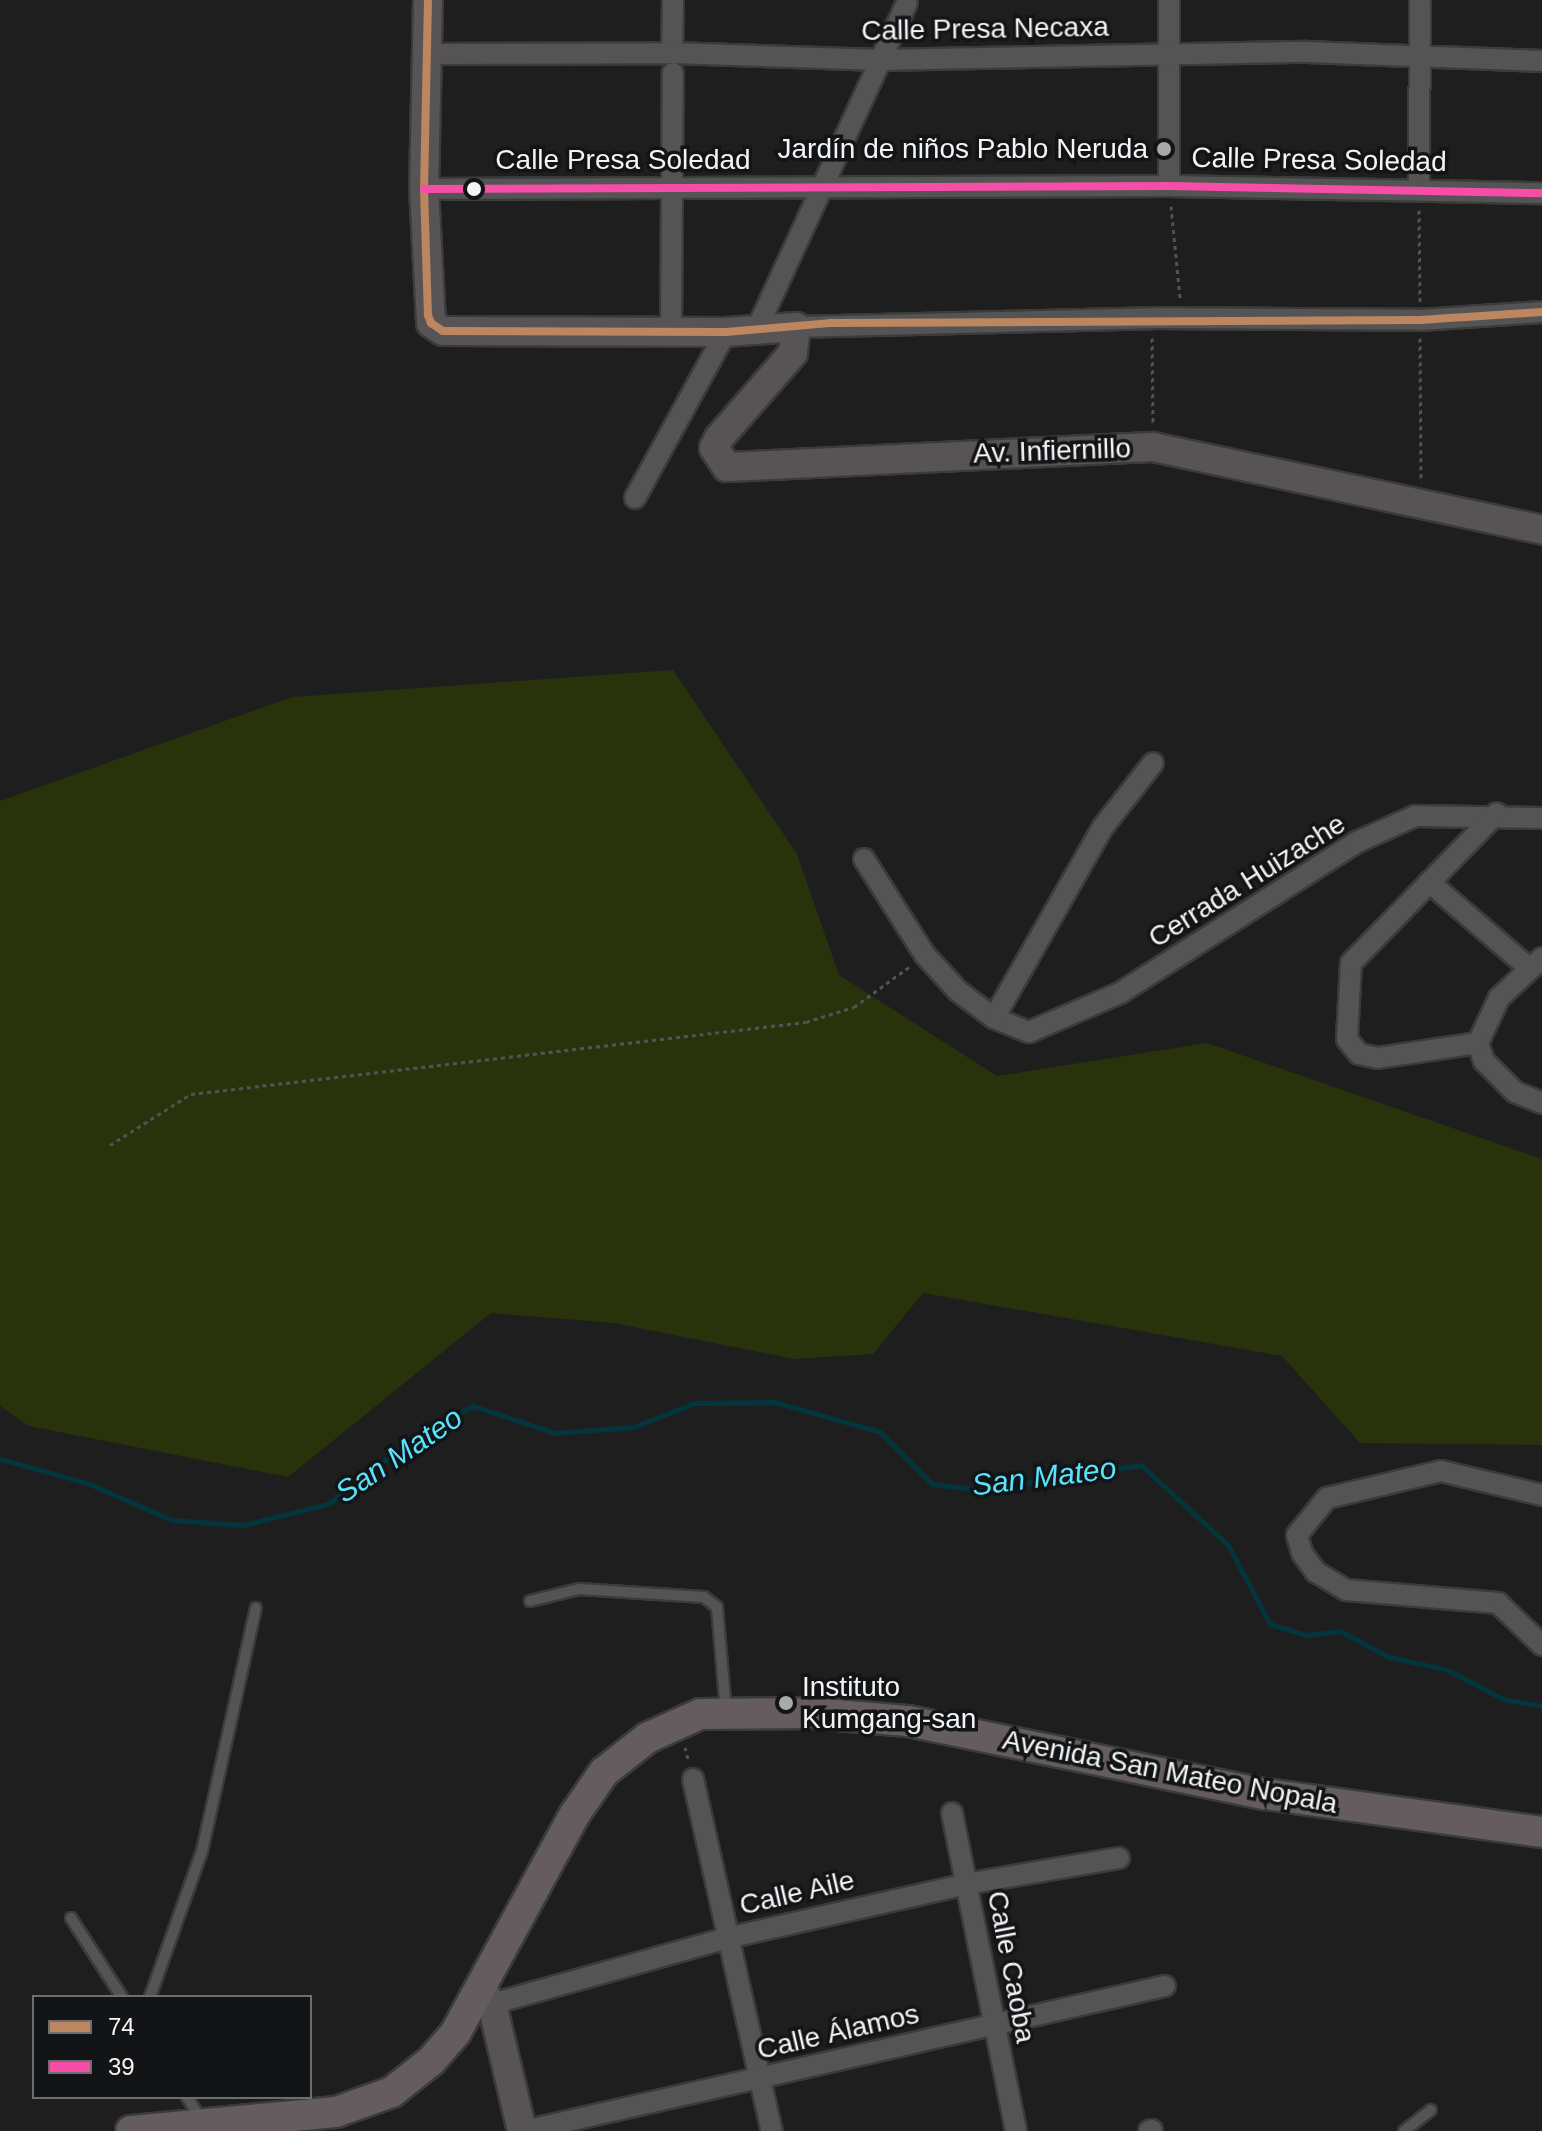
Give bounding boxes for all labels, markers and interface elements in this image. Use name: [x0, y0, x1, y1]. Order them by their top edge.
street label: Calle Presa Necaxa: [861, 10, 1109, 48]
place label: Jardín de niños Pablo Neruda: [778, 132, 1148, 166]
marker: Jardín de niños Pablo Neruda: [1155, 140, 1173, 158]
street label: Calle Presa Soledad: [1191, 141, 1447, 179]
street label: Calle Presa Soledad: [495, 143, 751, 177]
unlabelled marker: [466, 181, 482, 197]
street label: Av. Infiernillo: [973, 431, 1131, 471]
street label: Cerrada Huizache: [1142, 807, 1352, 955]
water label: San Mateo: [329, 1400, 469, 1510]
water label: San Mateo: [970, 1450, 1118, 1504]
place label: Instituto Kumgang-san: [802, 1670, 976, 1736]
marker: Instituto Kumgang-san: [777, 1694, 795, 1712]
street label: Avenida San Mateo Nopala: [1000, 1723, 1340, 1821]
street label: Calle Aile: [736, 1863, 858, 1923]
street label: Calle Caoba: [980, 1888, 1042, 2046]
legend: [32, 1995, 312, 2099]
street label: Calle Álamos: [754, 1997, 922, 2067]
text: 74: [108, 2013, 135, 2040]
text: 39: [108, 2053, 135, 2080]

